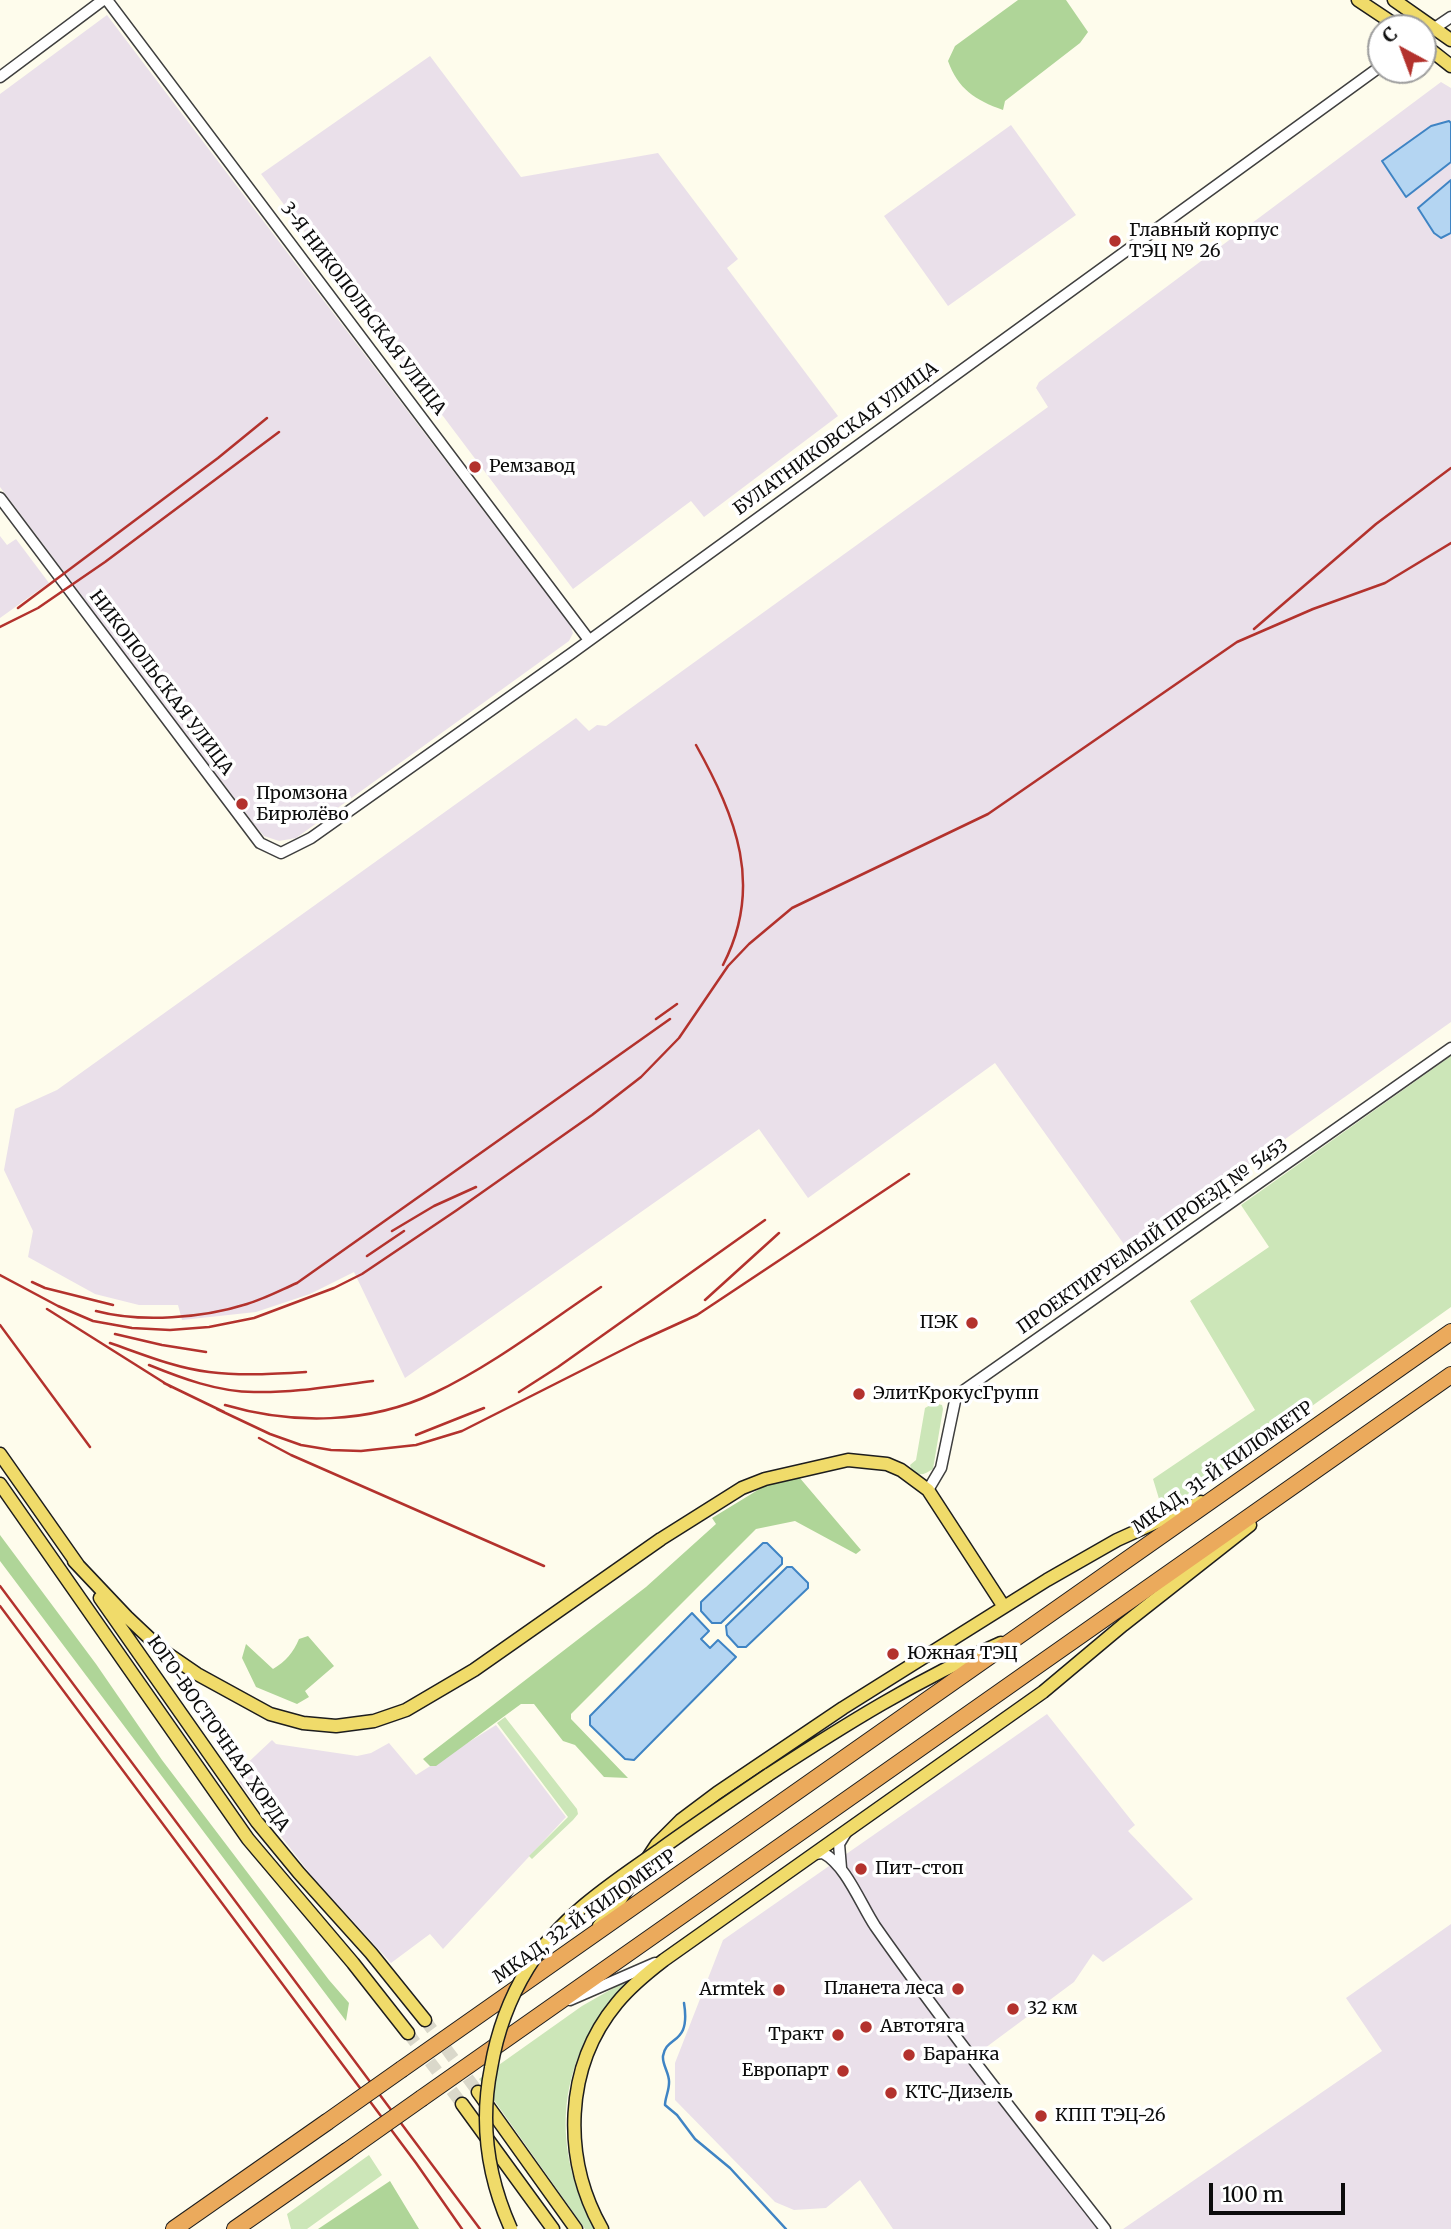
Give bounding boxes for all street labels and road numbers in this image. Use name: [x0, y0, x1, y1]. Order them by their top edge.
street label: 3-Я НИКОПОЛЬСКАЯ УЛИЦА: [276, 198, 450, 420]
street label: БУЛАТНИКОВСКАЯ УЛИЦА: [730, 358, 942, 520]
street label: НИКОПОЛЬСКАЯ УЛИЦА: [84, 586, 238, 780]
street label: ПРОЕКТИРУЕМЫЙ ПРОЕЗД № 5453: [1013, 1135, 1293, 1339]
street label: МКАД, 31-Й КИЛОМЕТР: [1129, 1397, 1317, 1539]
street label: ЮГО-ВОСТОЧНАЯ ХОРДА: [142, 1632, 294, 1836]
street label: МКАД, 32-Й КИЛОМЕТР: [489, 1846, 681, 1988]

